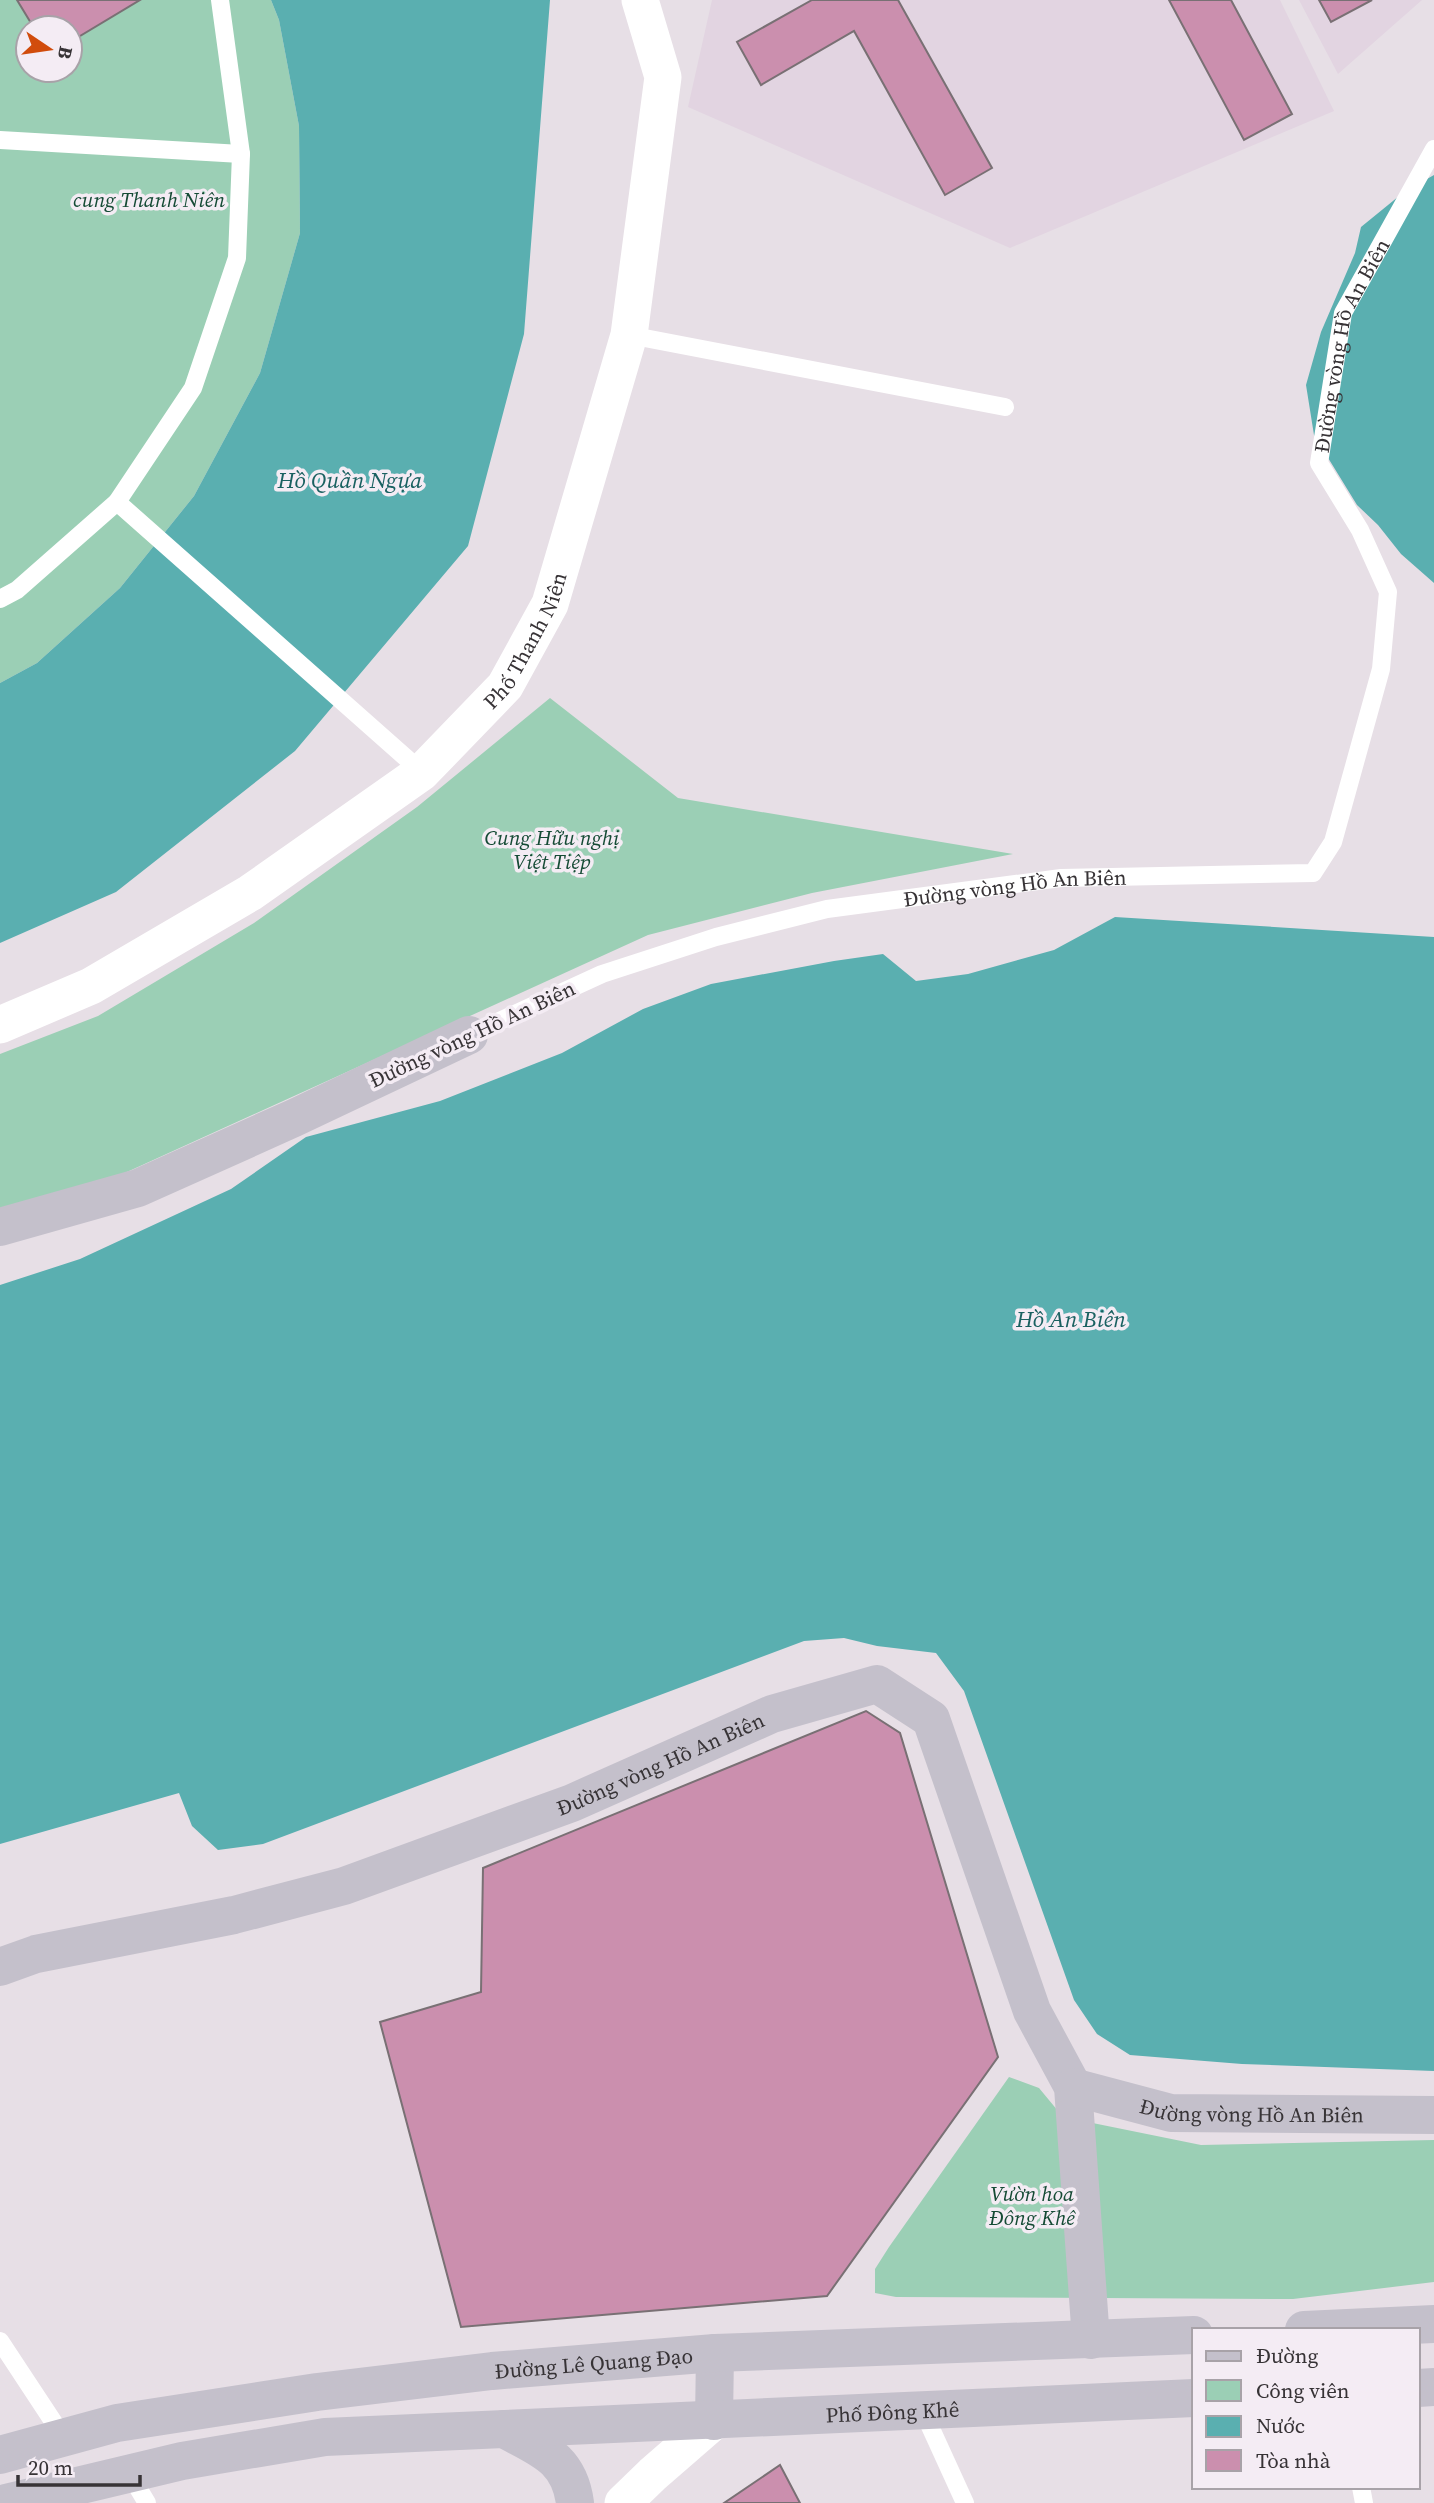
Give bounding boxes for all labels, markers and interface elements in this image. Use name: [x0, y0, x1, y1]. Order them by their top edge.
north arrow: [14, 14, 84, 84]
text: B: [52, 44, 80, 62]
park label: cung Thanh Niên: [73, 185, 225, 214]
street label: Đường vòng Hồ An Biên: [1306, 233, 1396, 455]
water label: Hồ Quần Ngựa: [277, 464, 422, 496]
street label: Phố Thanh Niên: [476, 568, 573, 715]
park label: Cung Hữu nghị Việt Tiệp: [485, 823, 620, 876]
street label: Đường vòng Hồ An Biên: [901, 862, 1127, 913]
street label: Đường vòng Hồ An Biên: [364, 973, 580, 1095]
water label: Hồ An Biên: [1015, 1303, 1126, 1335]
street label: Đường vòng Hồ An Biên: [552, 1705, 769, 1822]
street label: Đường vòng Hồ An Biên: [1137, 2091, 1364, 2129]
park label: Vườn hoa Đông Khê: [988, 2179, 1076, 2232]
legend: [1192, 2328, 1420, 2489]
street label: Đường Lê Quang Đạo: [493, 2340, 694, 2385]
text: Đường: [1256, 2341, 1318, 2370]
text: Công viên: [1256, 2376, 1350, 2405]
street label: Phố Đông Khê: [825, 2394, 960, 2429]
text: Nước: [1256, 2411, 1305, 2440]
scale bar: [18, 2444, 140, 2488]
text: Tòa nhà: [1256, 2446, 1331, 2475]
text: 20 m: [28, 2453, 73, 2482]

